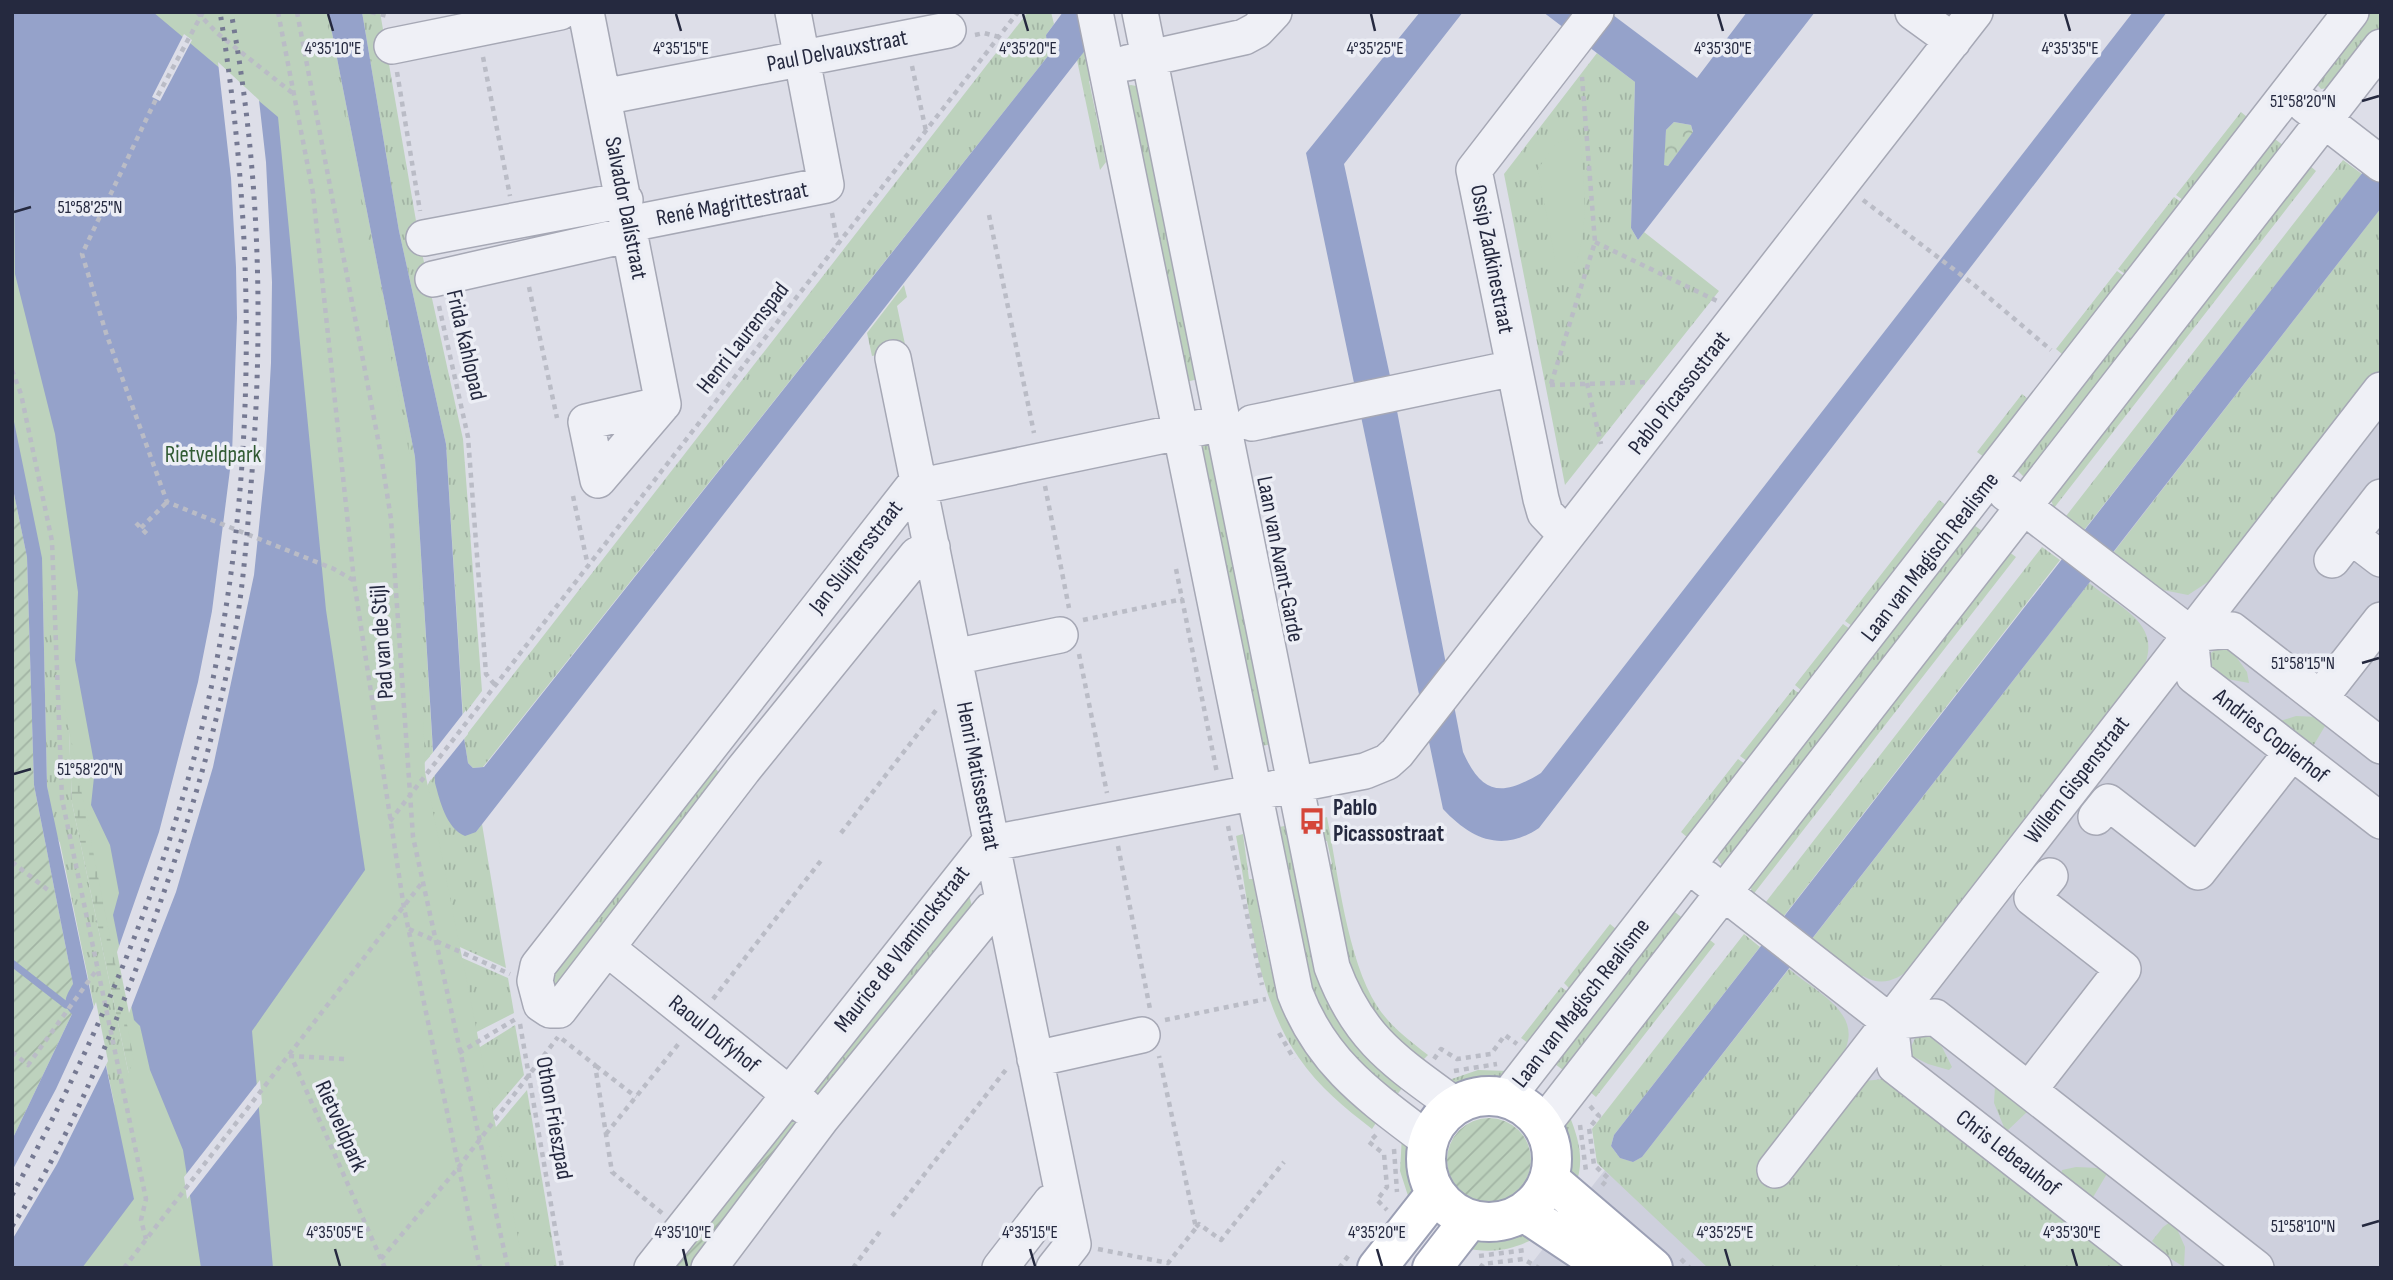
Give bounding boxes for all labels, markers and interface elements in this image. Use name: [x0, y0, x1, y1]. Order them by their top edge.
street label: Paul Delvauxstraat: [764, 24, 910, 78]
text: 4°35'10"E: [305, 38, 361, 59]
text: 4°35'15"E: [653, 38, 709, 59]
text: 4°35'20"E: [999, 38, 1057, 59]
text: 4°35'25"E: [1346, 38, 1404, 59]
text: 4°35'30"E: [1694, 38, 1752, 59]
text: 4°35'35"E: [2041, 38, 2099, 59]
text: 51°58'20"N: [2270, 91, 2336, 112]
street label: Salvador Dalístraat: [598, 134, 654, 282]
street label: René Magrittestraat: [654, 176, 810, 232]
street label: Ossip Zadkinestraat: [1464, 182, 1520, 336]
text: 51°58'25"N: [58, 197, 122, 218]
street label: Henri Laurenspad: [691, 277, 795, 399]
street label: Frida Kahlopad: [440, 287, 492, 403]
street label: Pablo Picassostraat: [1622, 326, 1736, 460]
park label: Rietveldpark: [165, 441, 262, 469]
street label: Laan van Magisch Realisme: [1855, 467, 2005, 647]
street label: Laan van Avant-Garde: [1250, 474, 1310, 644]
street label: Jan Sluijtersstraat: [803, 495, 909, 620]
street label: Pad van de Stijl: [364, 584, 400, 700]
text: 51°58'15"N: [2271, 653, 2335, 674]
street label: Andries Copierhof: [2207, 682, 2334, 790]
street label: Henri Matissestraat: [950, 699, 1006, 853]
street label: Willem Gispenstraat: [2018, 711, 2136, 849]
text: 51°58'20"N: [57, 759, 123, 780]
place label: Pablo Picassostraat: [1333, 794, 1445, 848]
bus stop icon: Pablo Picassostraat: [1297, 806, 1327, 836]
street label: Maurice de Vlaminckstraat: [828, 860, 976, 1038]
street label: Laan van Magisch Realisme: [1506, 913, 1656, 1093]
street label: Raoul Dufyhof: [663, 989, 765, 1079]
street label: Othon Frieszpad: [529, 1054, 579, 1182]
street label: Rietveldpark: [309, 1076, 374, 1176]
street label: Chris Lebeauhof: [1950, 1104, 2066, 1203]
text: 51°58'10"N: [2271, 1216, 2335, 1237]
text: 4°35'05"E: [306, 1222, 364, 1243]
text: 4°35'10"E: [655, 1222, 711, 1243]
text: 4°35'15"E: [1002, 1222, 1058, 1243]
text: 4°35'20"E: [1348, 1222, 1406, 1243]
text: 4°35'25"E: [1696, 1222, 1754, 1243]
text: 4°35'30"E: [2043, 1222, 2101, 1243]

